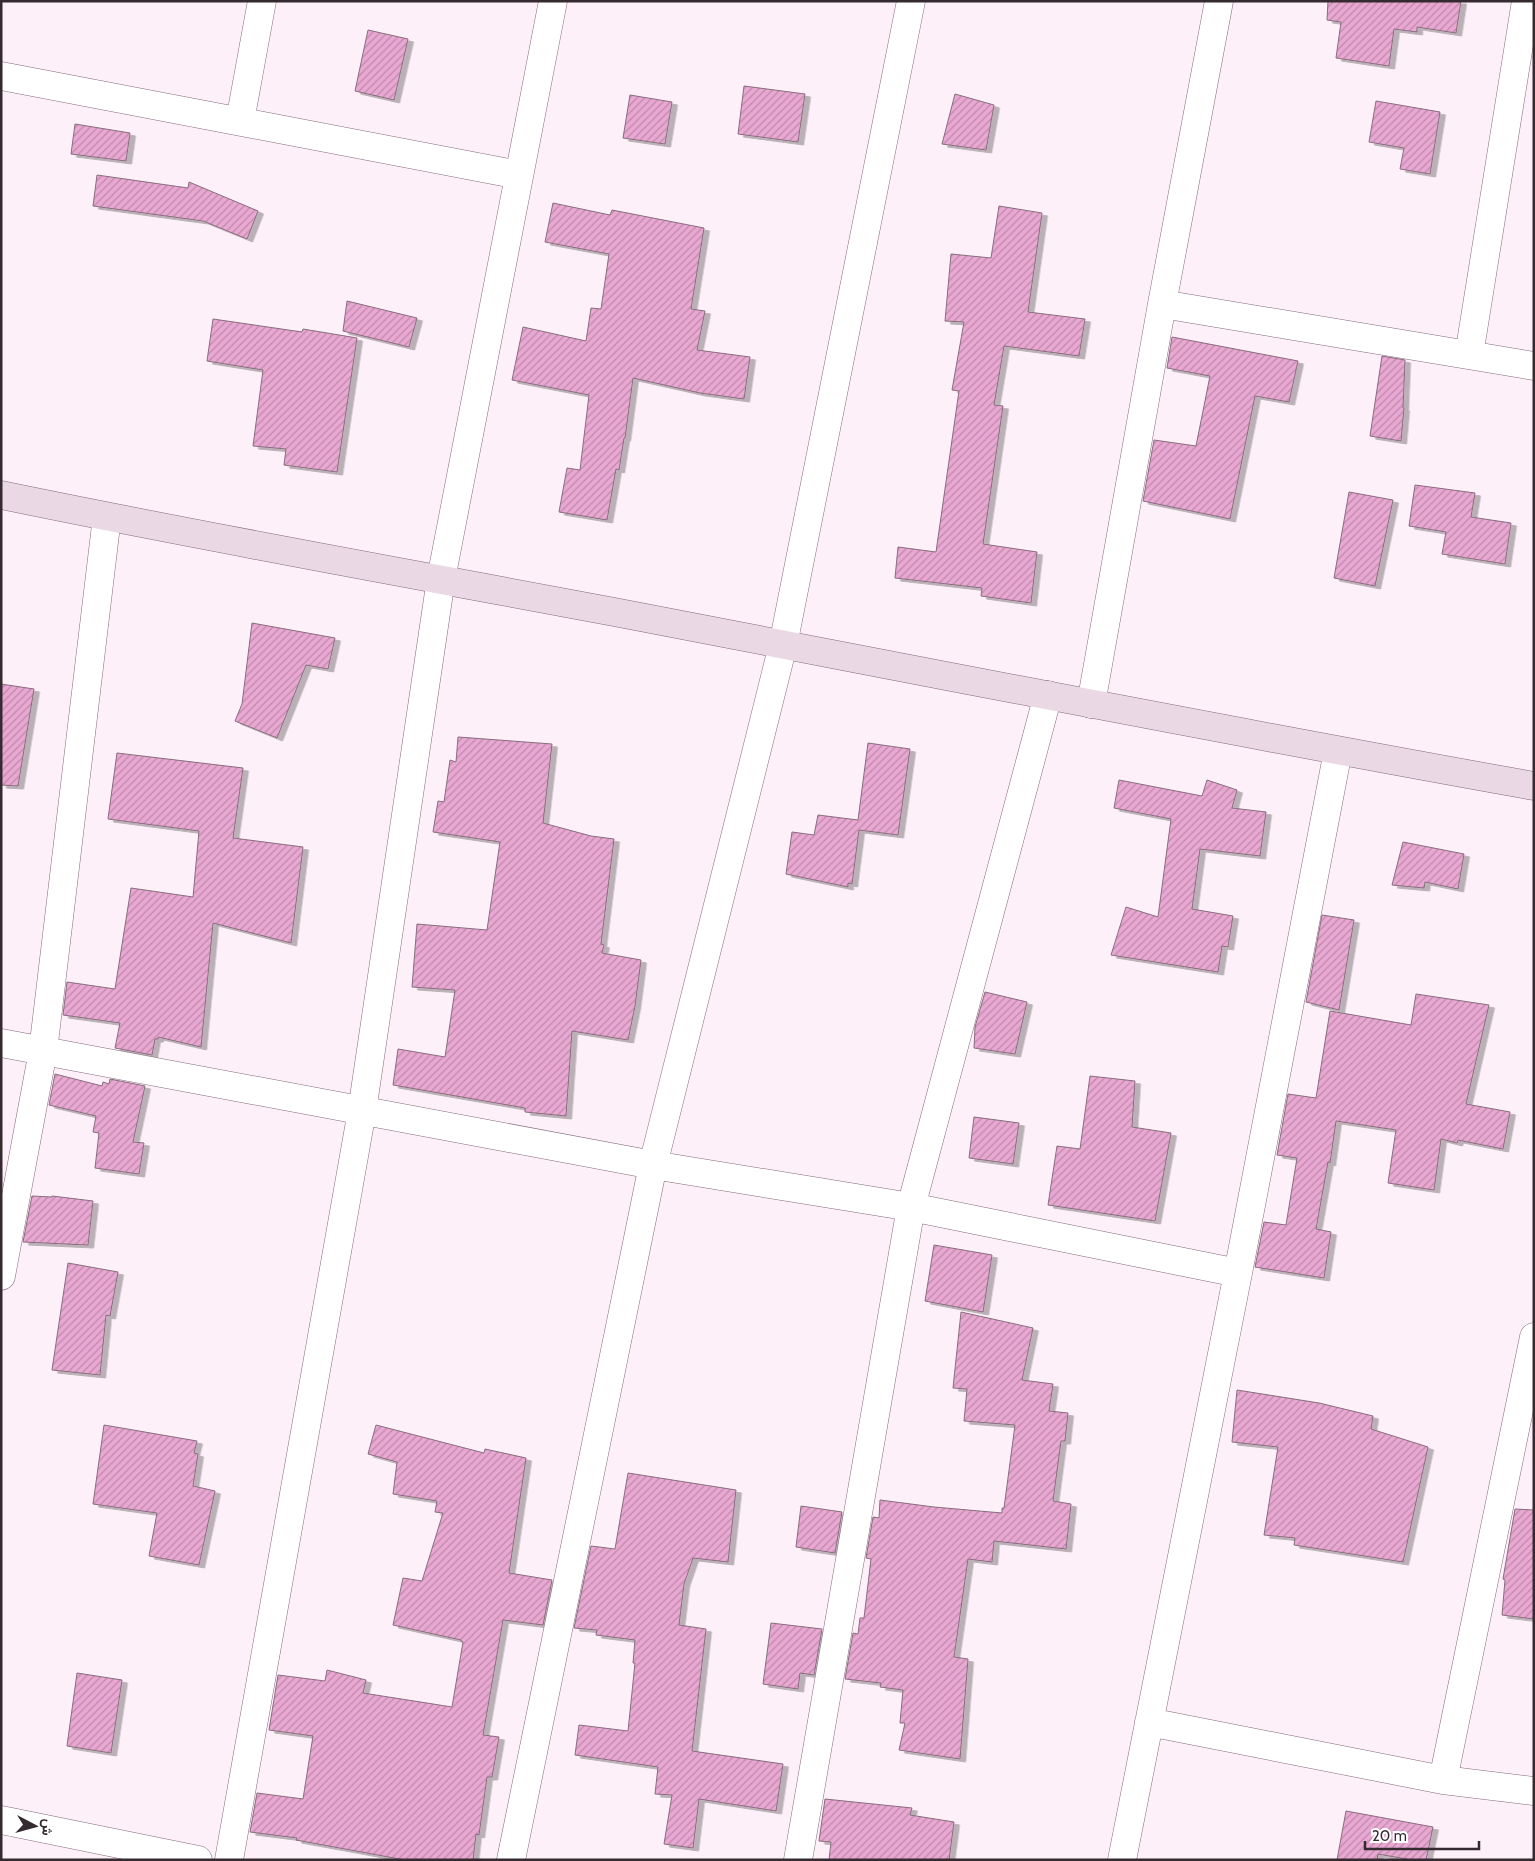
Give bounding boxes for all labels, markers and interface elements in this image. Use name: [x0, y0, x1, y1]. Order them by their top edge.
north arrow: [10, 1801, 60, 1851]
text: ش: [38, 1818, 58, 1837]
scale bar: [1365, 1818, 1479, 1850]
text: 20 m: [1372, 1827, 1407, 1845]

